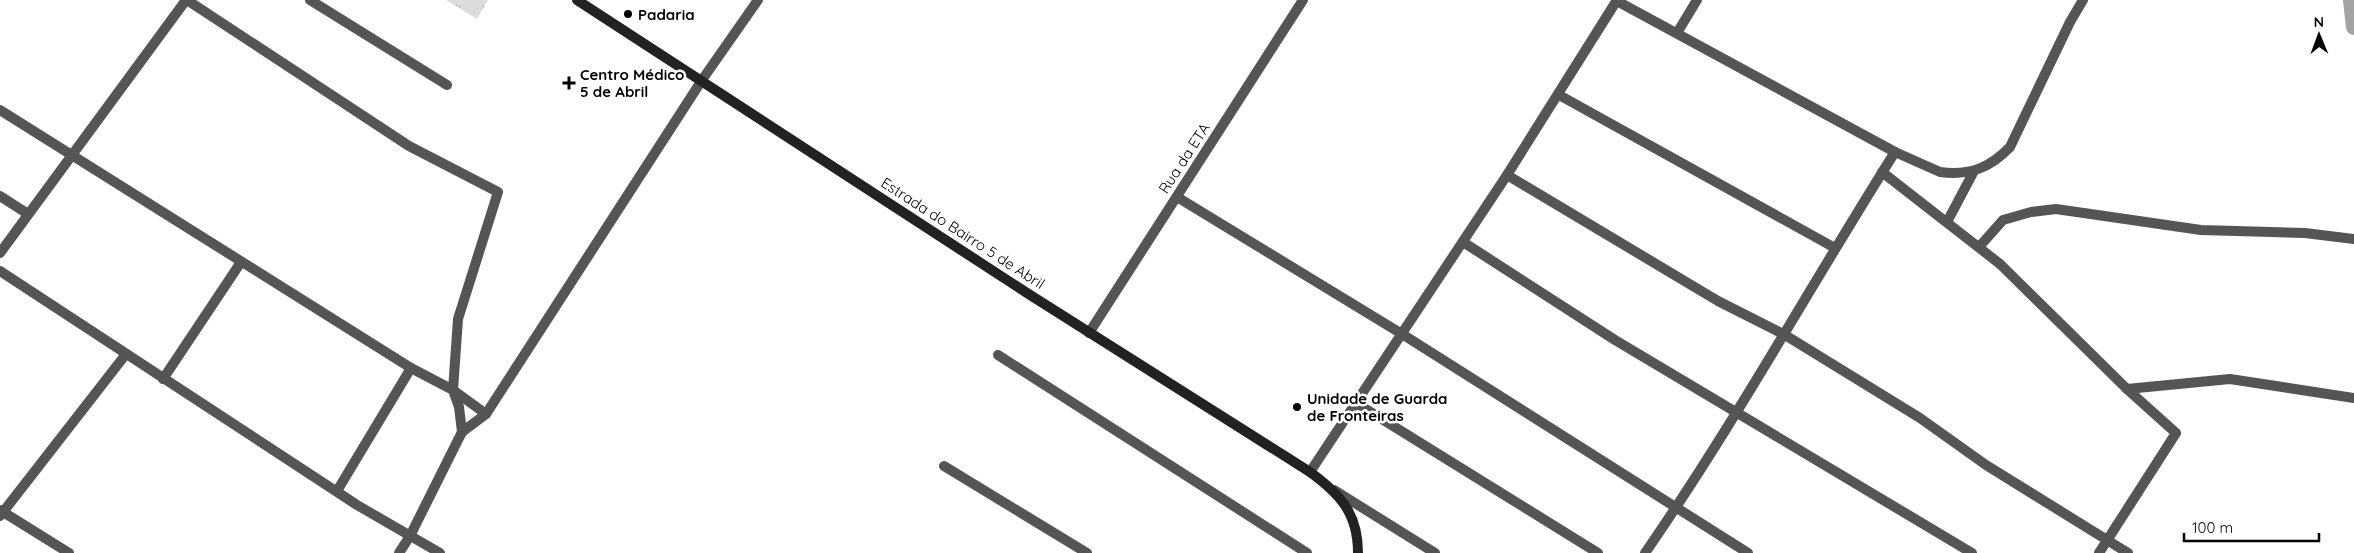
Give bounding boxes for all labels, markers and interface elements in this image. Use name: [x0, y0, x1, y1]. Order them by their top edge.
place label: Padaria: [638, 5, 695, 24]
marker: Padaria: [622, 8, 634, 20]
north arrow: [2294, 10, 2344, 60]
text: N: [2313, 13, 2324, 31]
place label: Centro Médico 5 de Abril: [580, 65, 684, 101]
marker: Centro Médico 5 de Abril: [562, 76, 576, 90]
street label: Rua da ETA: [1154, 119, 1214, 197]
street label: Estrada do Bairro 5 de Abril: [878, 173, 1048, 293]
place label: Unidade de Guarda de Fronteiras: [1307, 389, 1448, 425]
marker: Unidade de Guarda de Fronteiras: [1291, 401, 1303, 413]
scale bar: [2184, 510, 2319, 542]
text: 100 m: [2192, 518, 2233, 537]

